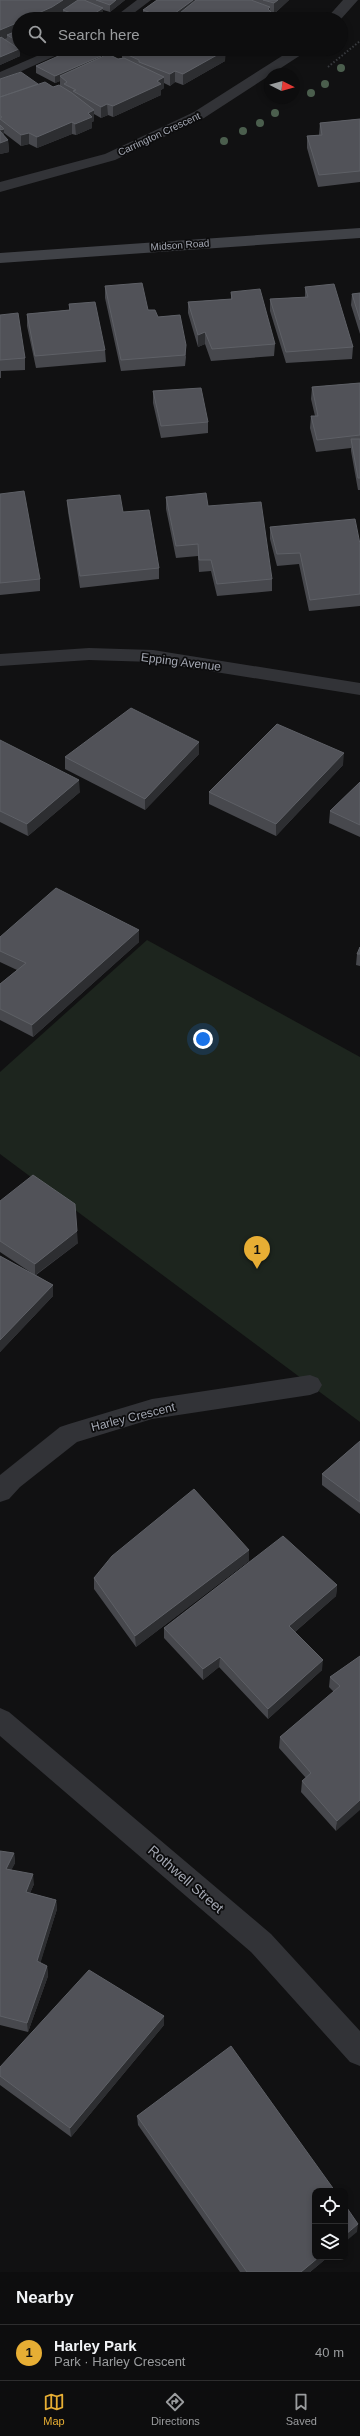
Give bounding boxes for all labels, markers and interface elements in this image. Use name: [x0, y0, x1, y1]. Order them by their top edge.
search box: [12, 12, 348, 56]
icon: search: [26, 23, 48, 45]
text: Search here: [58, 26, 140, 43]
north arrow: [264, 68, 300, 104]
street label: Carrington Crescent: [116, 110, 202, 158]
street label: Midson Road: [150, 237, 210, 253]
street label: Epping Avenue: [140, 650, 222, 674]
your location: [193, 1029, 213, 1049]
pin: 1: [244, 1236, 270, 1269]
street label: Harley Crescent: [90, 1400, 177, 1434]
street label: Rothwell Street: [145, 1842, 227, 1916]
map controls: [312, 2188, 348, 2260]
button: locate: [312, 2188, 348, 2224]
button: layers: [312, 2224, 348, 2260]
text: Nearby: [16, 2288, 74, 2307]
text: Harley Park: [54, 2337, 137, 2354]
text: 1: [25, 2345, 33, 2360]
text: 40 m: [315, 2345, 344, 2360]
text: Park · Harley Crescent: [54, 2354, 185, 2369]
tab: Map: [43, 2391, 65, 2427]
tab: Directions: [151, 2391, 200, 2427]
tab: Saved: [286, 2391, 317, 2427]

